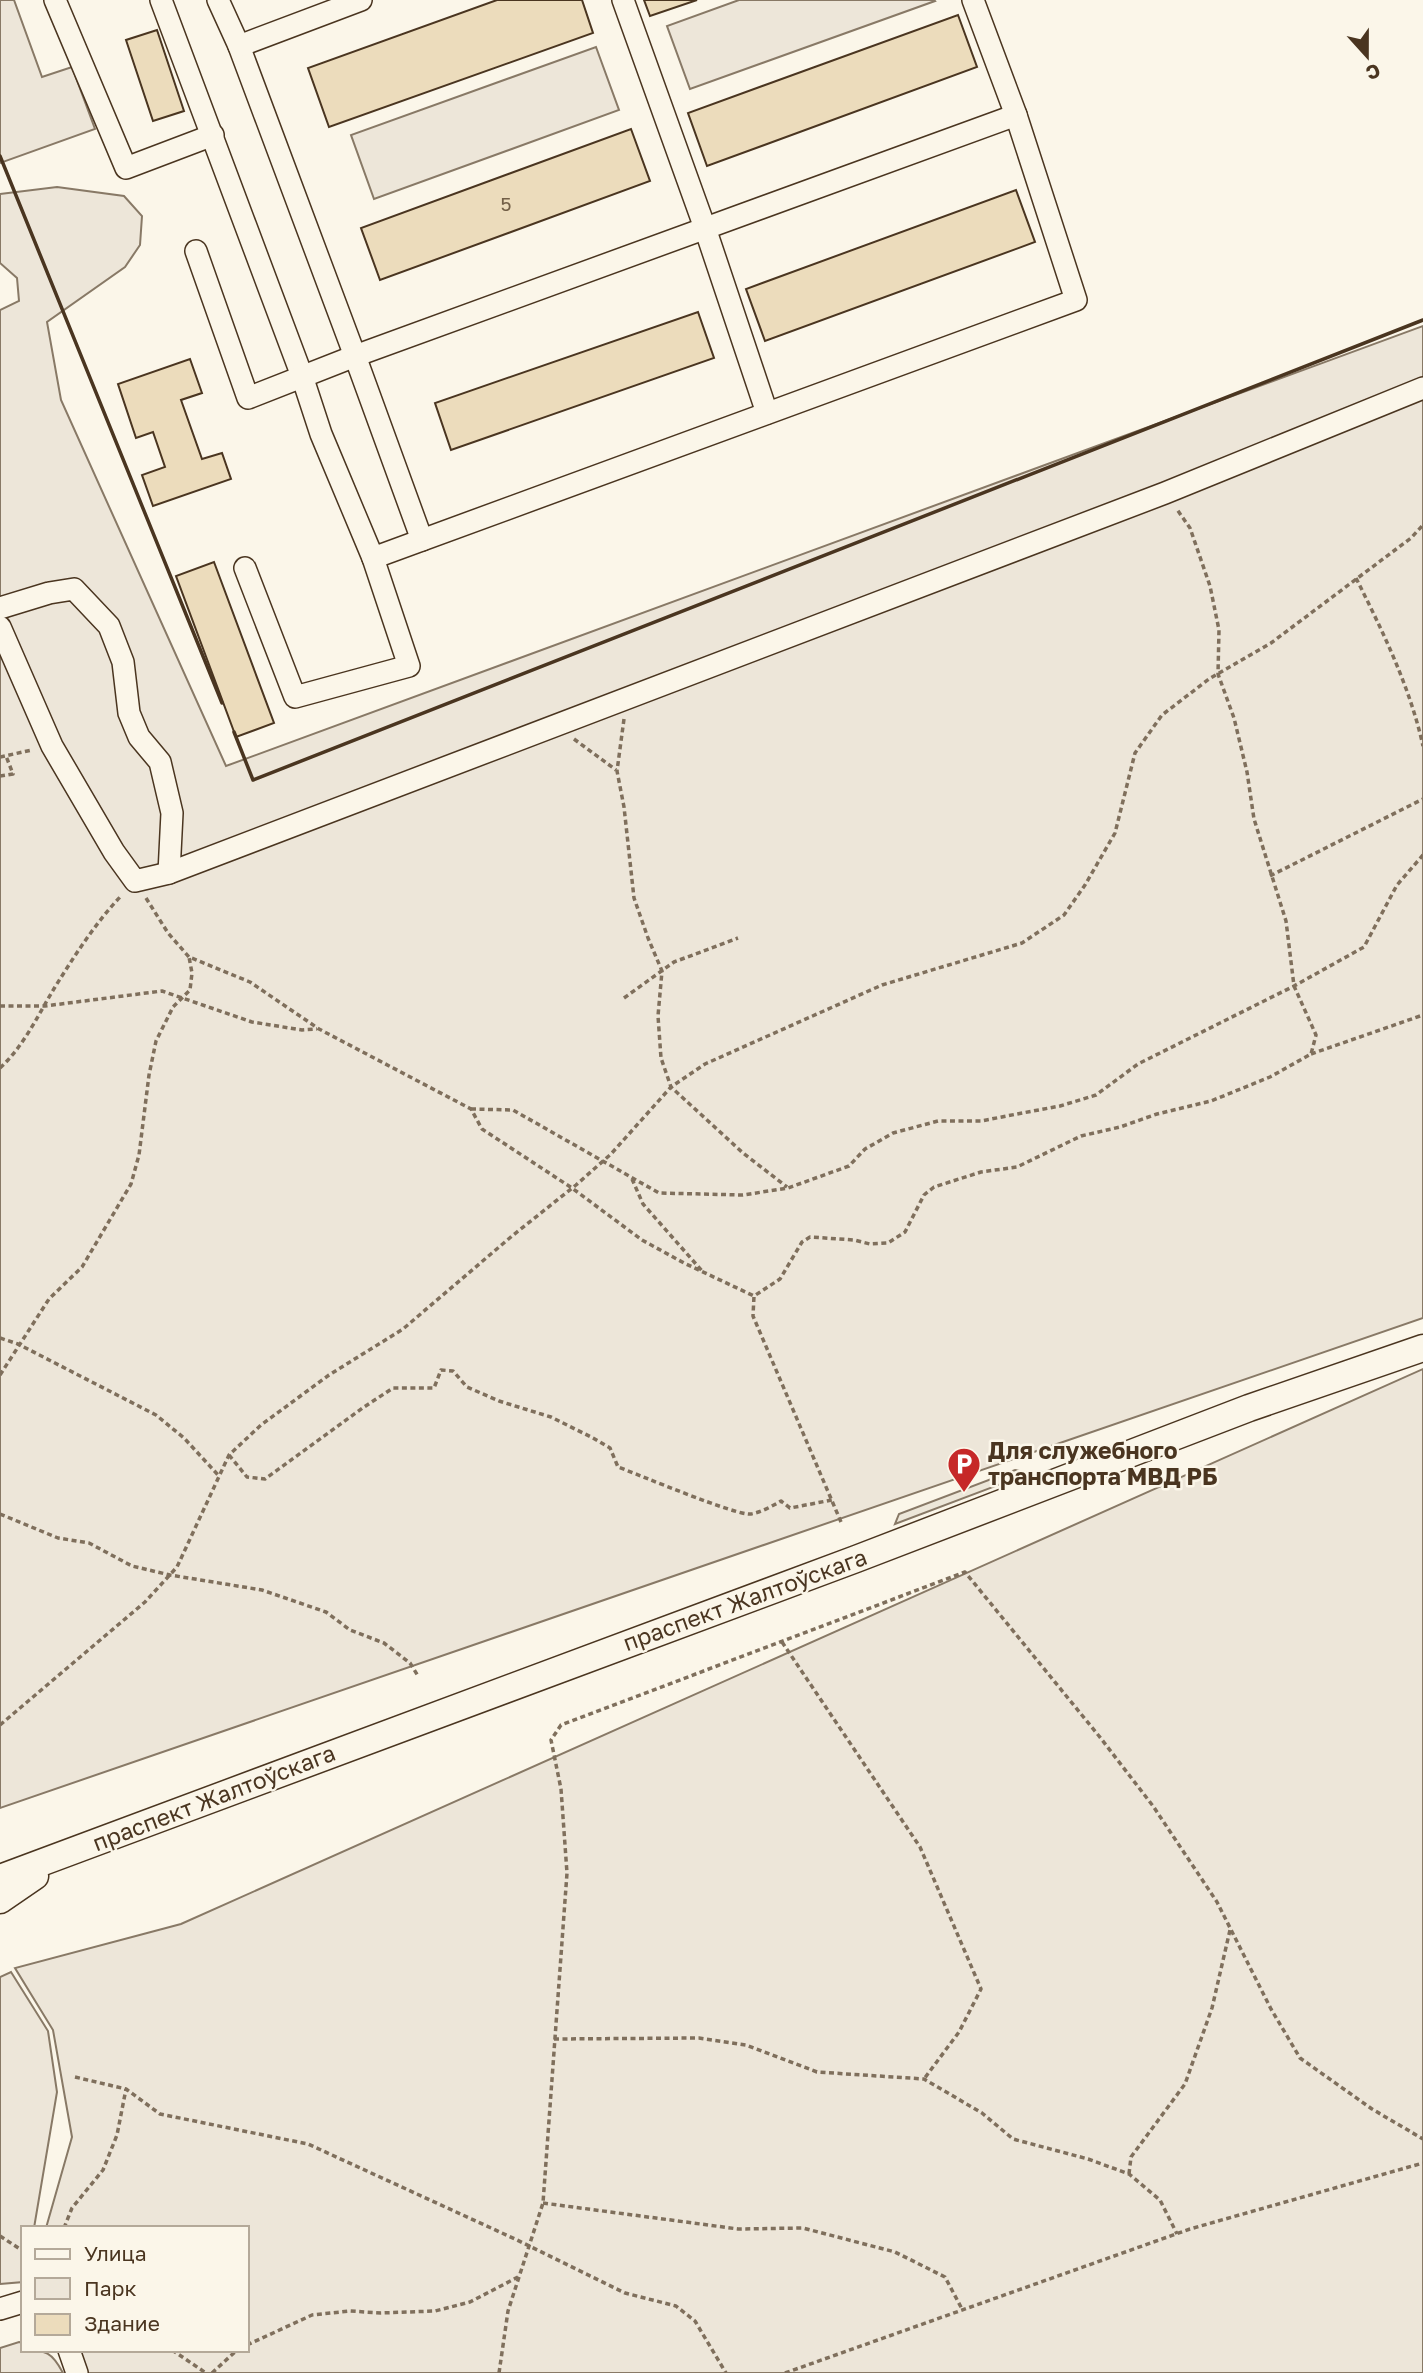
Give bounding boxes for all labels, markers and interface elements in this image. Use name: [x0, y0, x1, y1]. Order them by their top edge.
north arrow: [1332, 21, 1402, 91]
text: С: [1363, 59, 1384, 85]
house number: 5: [500, 192, 512, 215]
place label: Для служебного транспорта МВД РБ: [988, 1436, 1218, 1490]
parking icon: Для служебного транспорта МВД РБ: [945, 1445, 983, 1494]
street label: праспект Жалтоўскага: [619, 1542, 870, 1656]
street label: праспект Жалтоўскага: [88, 1738, 339, 1856]
legend: [21, 2226, 248, 2352]
text: Улица: [84, 2240, 147, 2266]
text: Парк: [84, 2275, 137, 2301]
text: Здание: [84, 2310, 160, 2336]

